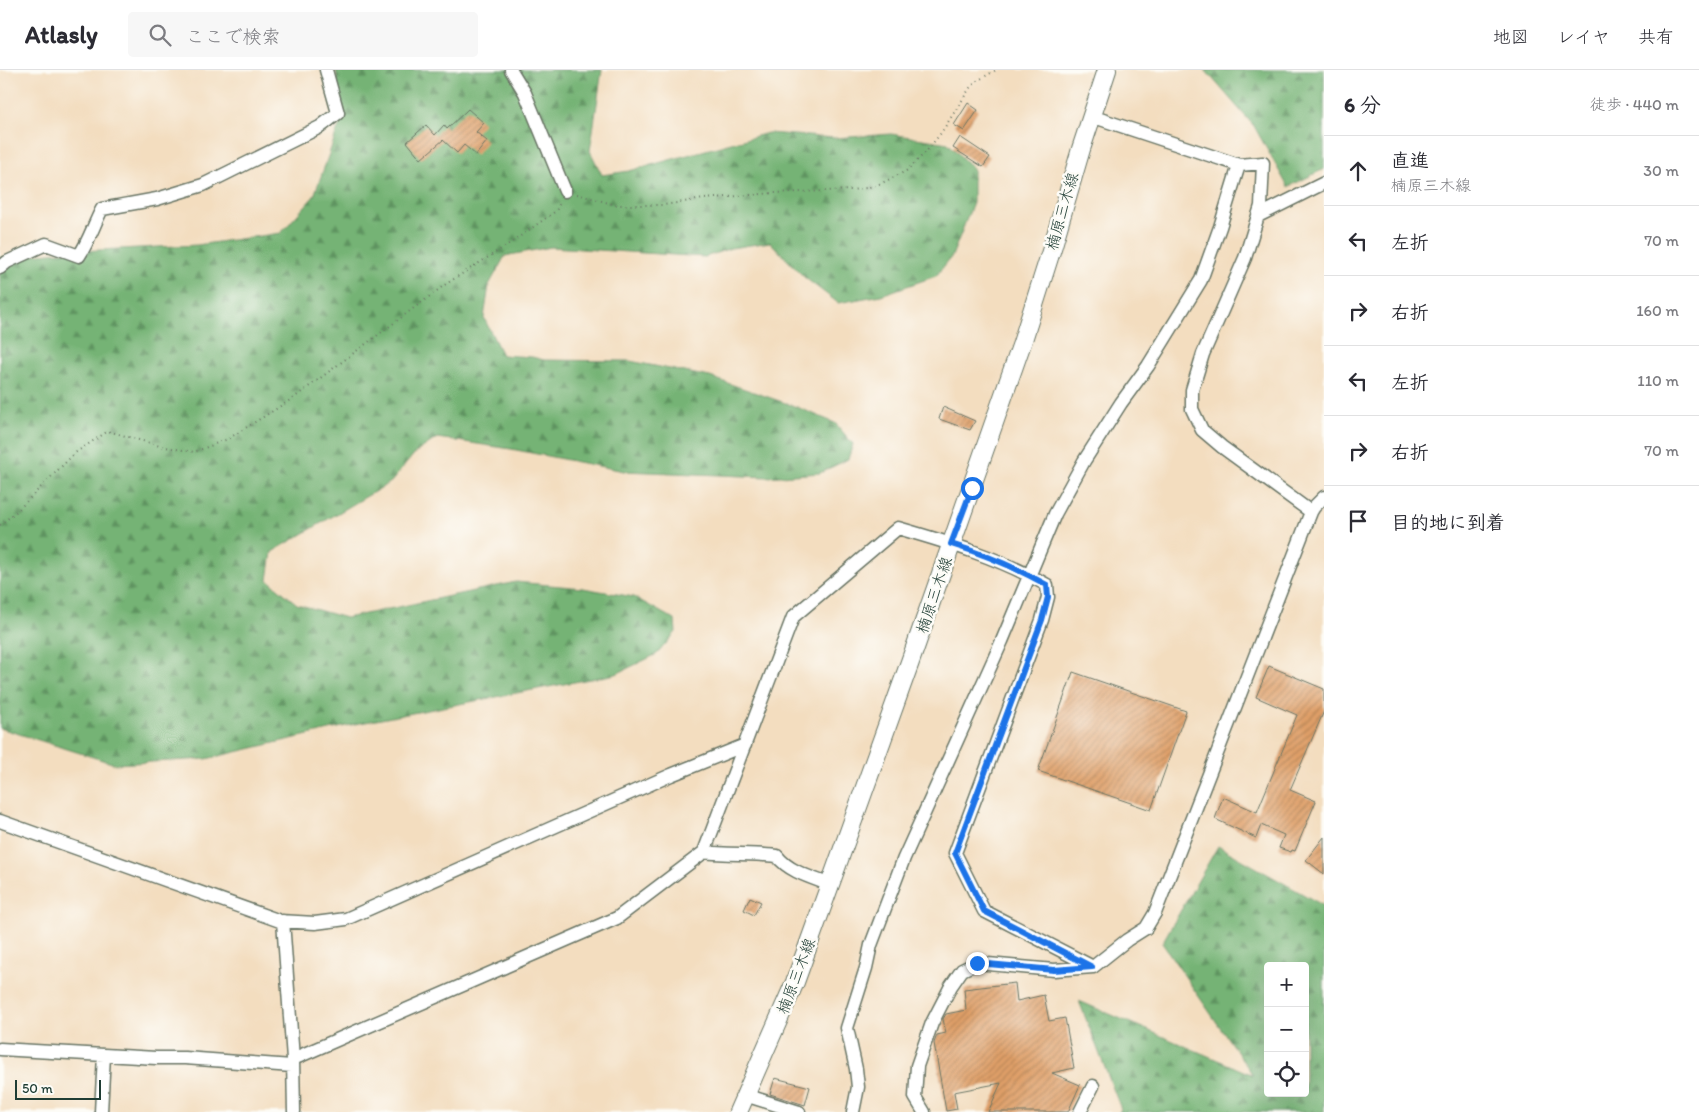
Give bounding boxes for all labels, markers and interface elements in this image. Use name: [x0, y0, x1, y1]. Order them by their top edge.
search box: [128, 12, 478, 57]
text: Atlasly: [25, 20, 98, 49]
icon: search: [146, 21, 174, 49]
text: ここで検索: [186, 25, 281, 48]
text: 地図: [1493, 26, 1529, 48]
text: レイヤ: [1557, 26, 1610, 48]
text: 共有: [1638, 26, 1674, 48]
text: 6 分: [1344, 92, 1381, 117]
text: 徒歩 · 440 m: [1590, 95, 1679, 114]
text: 直進: [1391, 149, 1429, 172]
icon: ahead: [1344, 157, 1372, 185]
text: 30 m: [1643, 161, 1679, 180]
street label: 楠原三木線: [1042, 170, 1082, 252]
text: 楠原三木線: [1391, 176, 1471, 195]
icon: left: [1344, 227, 1372, 255]
text: 左折: [1391, 231, 1429, 254]
text: 70 m: [1644, 231, 1679, 250]
icon: right: [1344, 297, 1372, 325]
text: 右折: [1391, 301, 1429, 324]
text: 160 m: [1636, 301, 1679, 320]
icon: left: [1344, 367, 1372, 395]
text: 左折: [1391, 371, 1429, 394]
text: 110 m: [1637, 371, 1679, 390]
icon: right: [1344, 437, 1372, 465]
text: 右折: [1391, 441, 1429, 464]
text: 70 m: [1644, 441, 1679, 460]
route start: [961, 477, 984, 500]
icon: arrive: [1344, 507, 1372, 535]
text: 目的地に到着: [1391, 511, 1505, 534]
street label: 楠原三木線: [912, 554, 956, 636]
street label: 楠原三木線: [773, 935, 819, 1017]
route end: [966, 952, 989, 975]
map controls: [1264, 962, 1309, 1097]
button: +: [1264, 962, 1309, 1007]
button: −: [1264, 1007, 1309, 1052]
button: locate: [1264, 1052, 1309, 1097]
scale bar: [15, 1077, 101, 1100]
text: 50 m: [22, 1080, 53, 1097]

